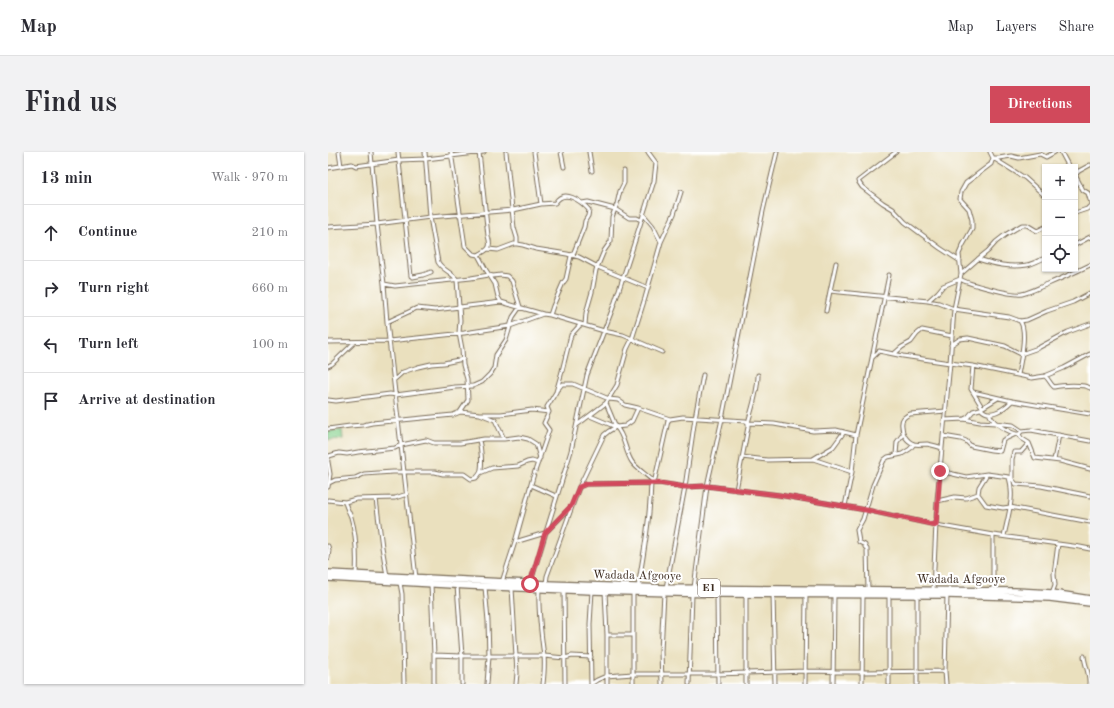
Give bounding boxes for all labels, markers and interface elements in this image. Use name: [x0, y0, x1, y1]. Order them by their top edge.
text: Map: [20, 18, 57, 37]
text: Map: [948, 20, 974, 34]
text: Layers: [996, 20, 1037, 34]
text: Share: [1059, 20, 1094, 34]
button: Directions: [990, 86, 1090, 123]
text: Find us: [24, 90, 117, 118]
map controls: [1042, 164, 1078, 272]
button: +: [1042, 164, 1078, 200]
text: 13 min: [40, 170, 93, 187]
text: Walk · 970 m: [211, 171, 288, 184]
button: −: [1042, 200, 1078, 236]
icon: ahead: [40, 222, 62, 244]
text: Continue: [78, 225, 137, 240]
text: 210 m: [251, 226, 288, 239]
button: locate: [1042, 236, 1078, 272]
icon: right: [40, 278, 62, 300]
text: Turn right: [78, 281, 149, 296]
text: 660 m: [251, 282, 288, 295]
icon: left: [40, 334, 62, 356]
text: Turn left: [78, 337, 138, 352]
text: 100 m: [251, 338, 288, 351]
icon: arrive: [40, 390, 62, 412]
text: Arrive at destination: [78, 393, 216, 408]
route end: [931, 462, 949, 480]
street label: Wadada Afgooye: [593, 569, 682, 583]
street label: Wadada Afgooye: [917, 574, 1006, 586]
route start: [521, 575, 539, 593]
road number: E1: [698, 579, 720, 597]

